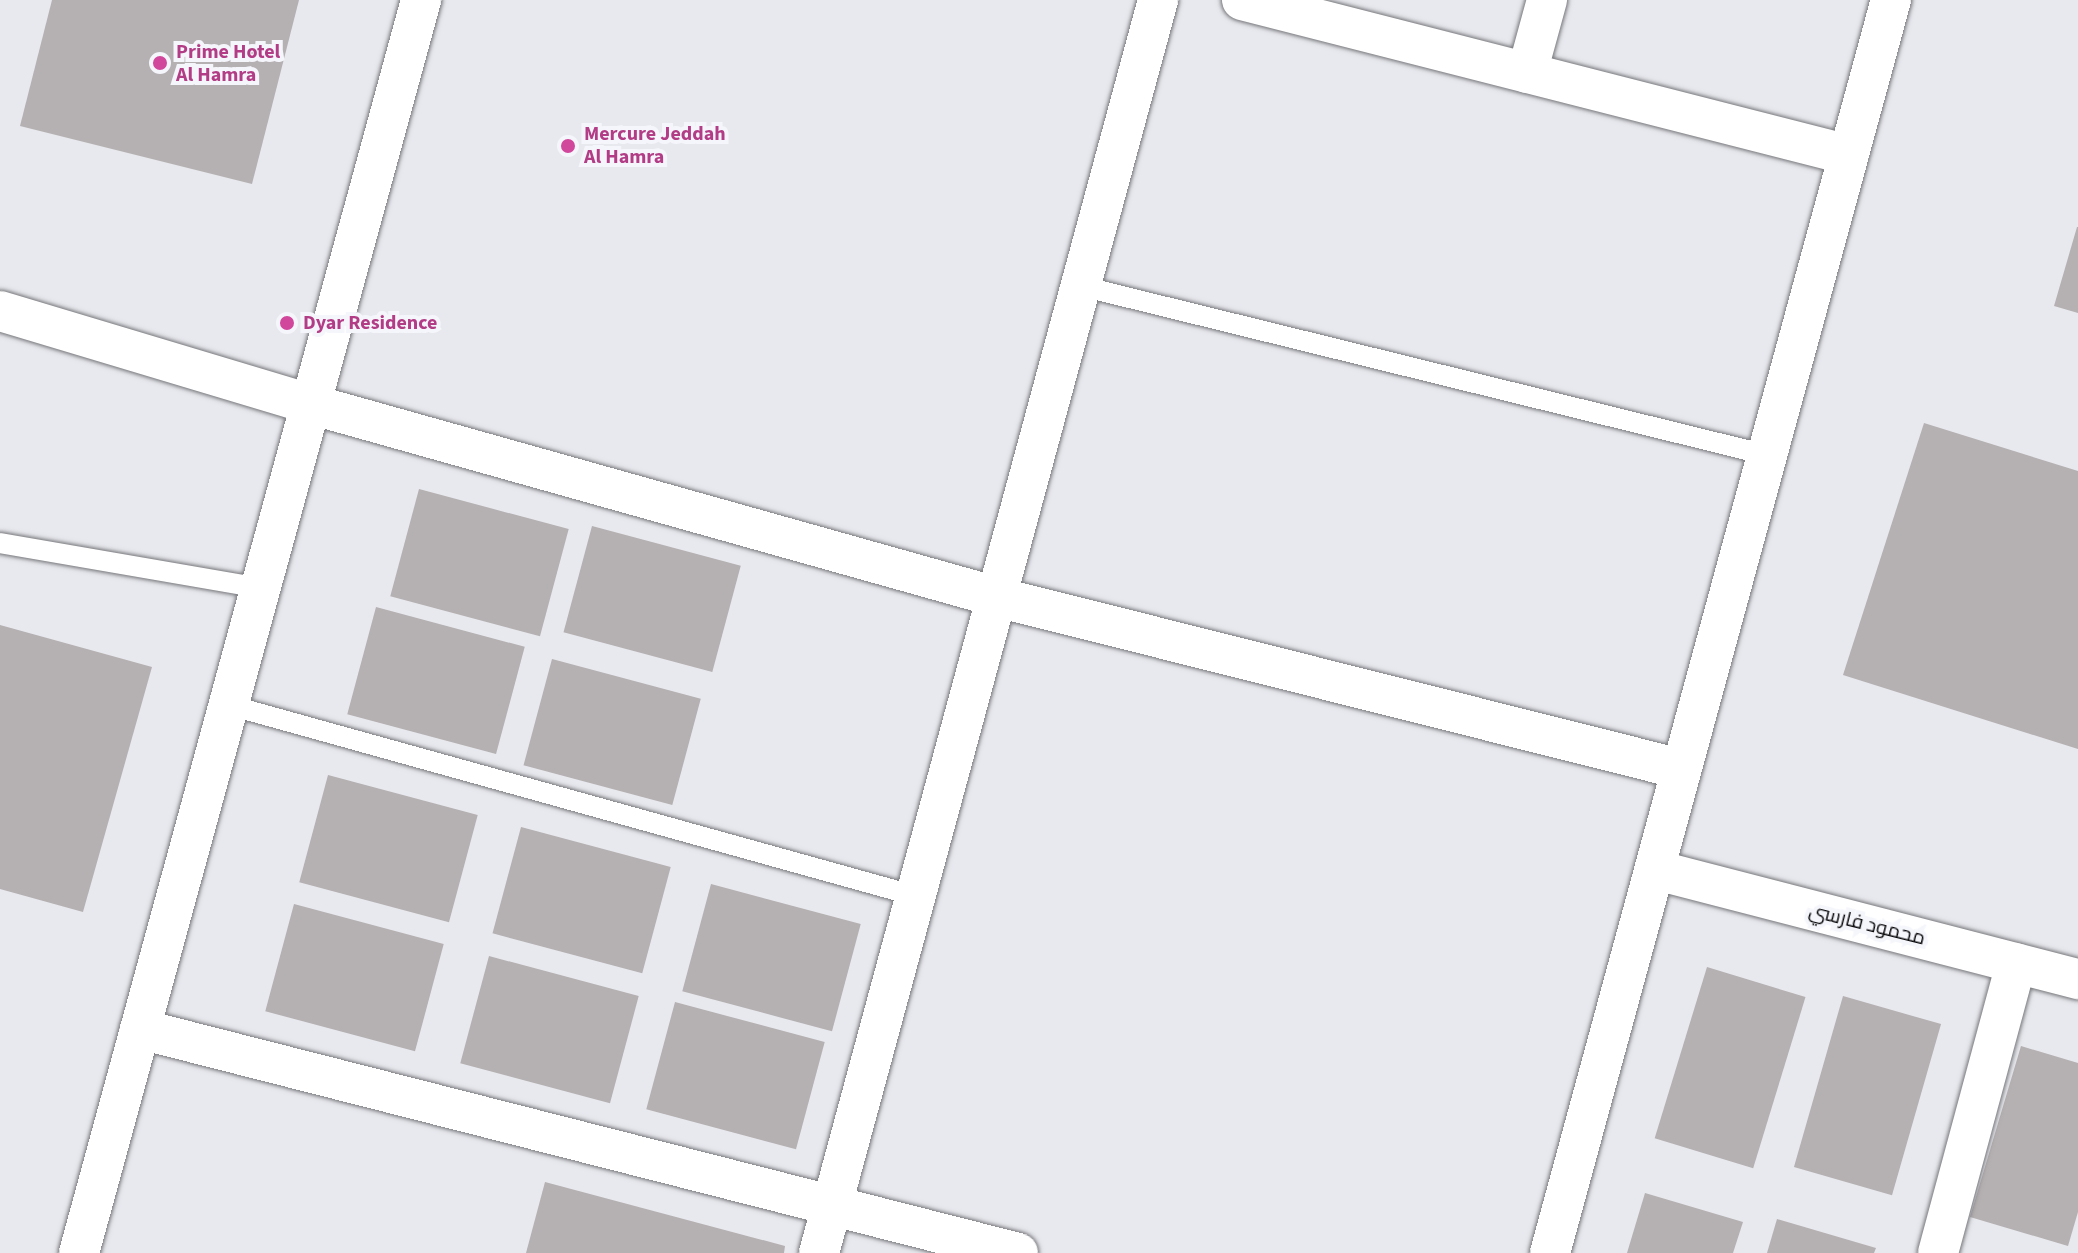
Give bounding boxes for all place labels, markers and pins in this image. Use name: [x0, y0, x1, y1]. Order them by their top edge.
place label: Prime Hotel Al Hamra: [176, 40, 280, 87]
marker: Prime Hotel Al Hamra: [151, 54, 169, 72]
place label: Mercure Jeddah Al Hamra: [584, 122, 726, 169]
marker: Mercure Jeddah Al Hamra: [559, 137, 577, 155]
place label: Dyar Residence: [303, 311, 437, 335]
marker: Dyar Residence: [278, 314, 296, 332]

